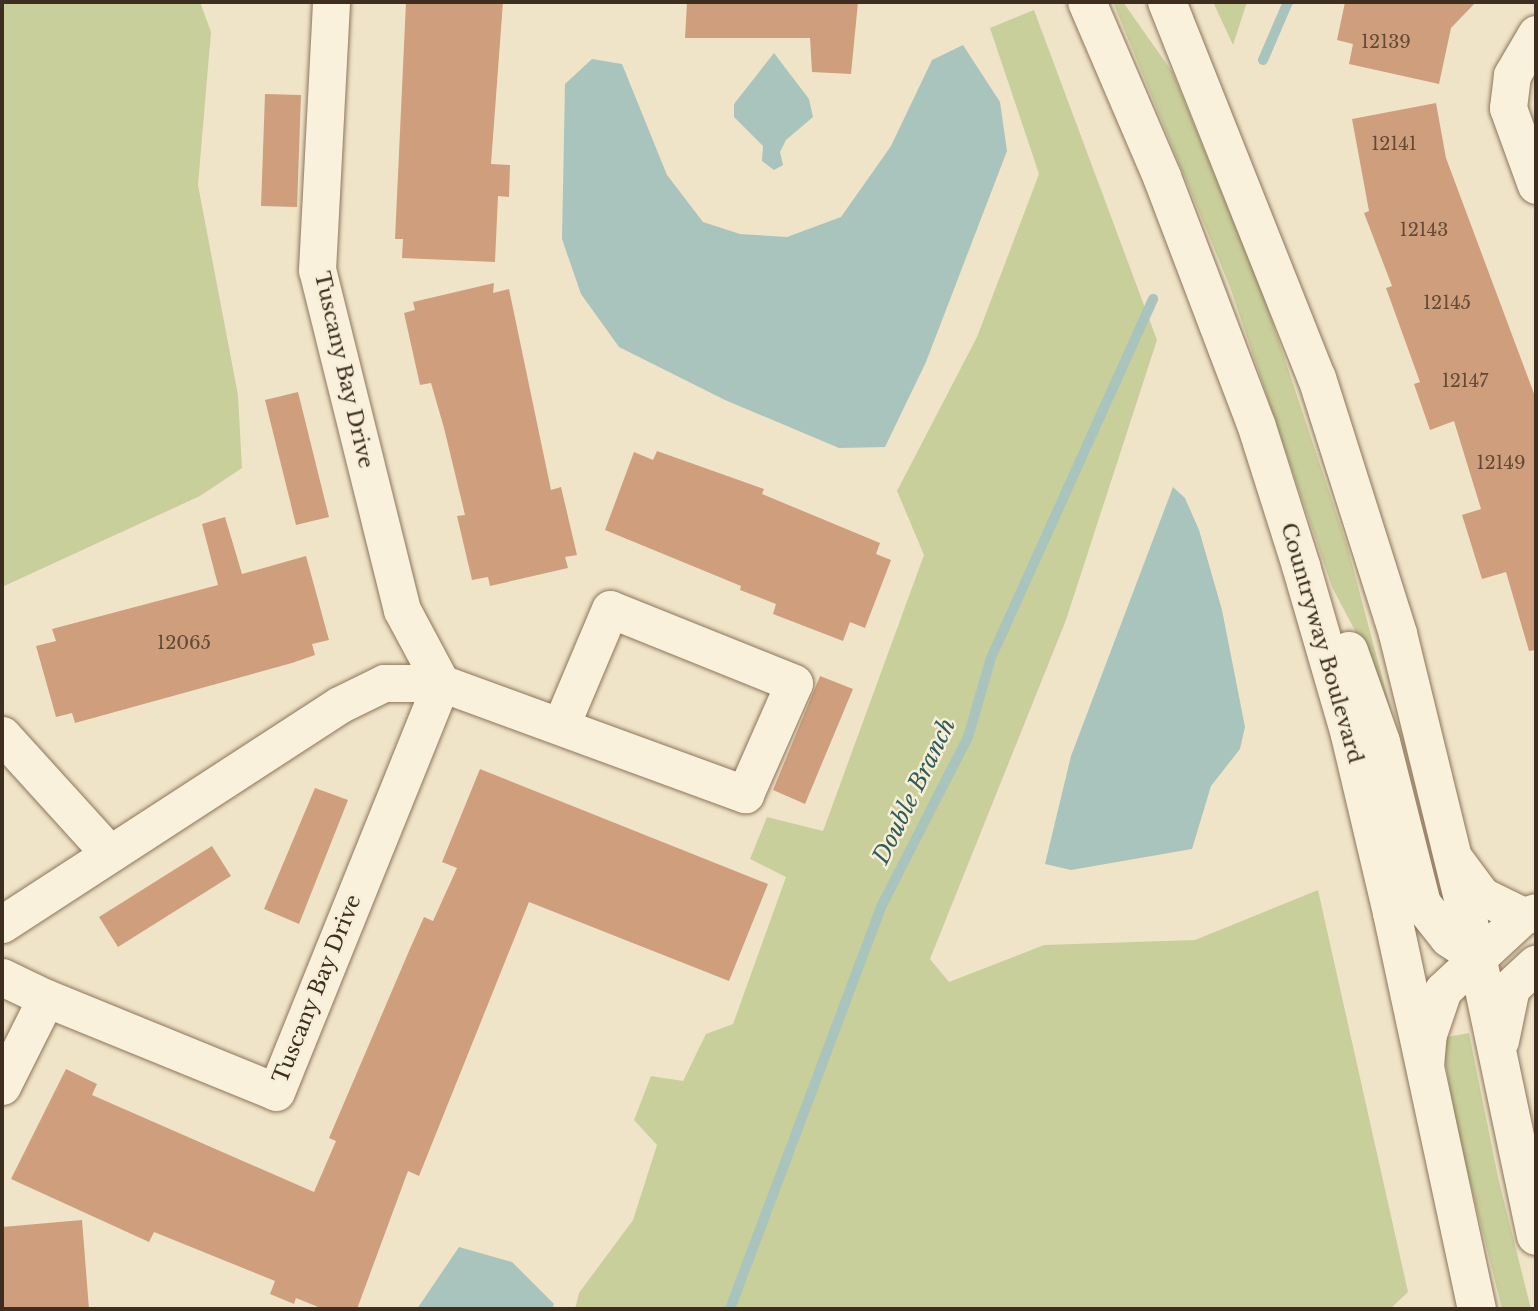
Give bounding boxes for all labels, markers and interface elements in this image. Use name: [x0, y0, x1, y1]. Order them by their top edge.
house number: 12139: [1361, 31, 1411, 53]
house number: 12141: [1371, 133, 1417, 155]
house number: 12143: [1400, 219, 1448, 241]
street label: Tuscany Bay Drive: [309, 269, 379, 471]
house number: 12145: [1423, 292, 1471, 314]
house number: 12147: [1442, 370, 1488, 392]
house number: 12149: [1476, 452, 1526, 474]
street label: Countryway Boulevard: [1275, 520, 1369, 766]
house number: 12065: [157, 632, 211, 654]
water label: Double Branch: [867, 714, 961, 868]
street label: Tuscany Bay Drive: [267, 890, 367, 1088]

